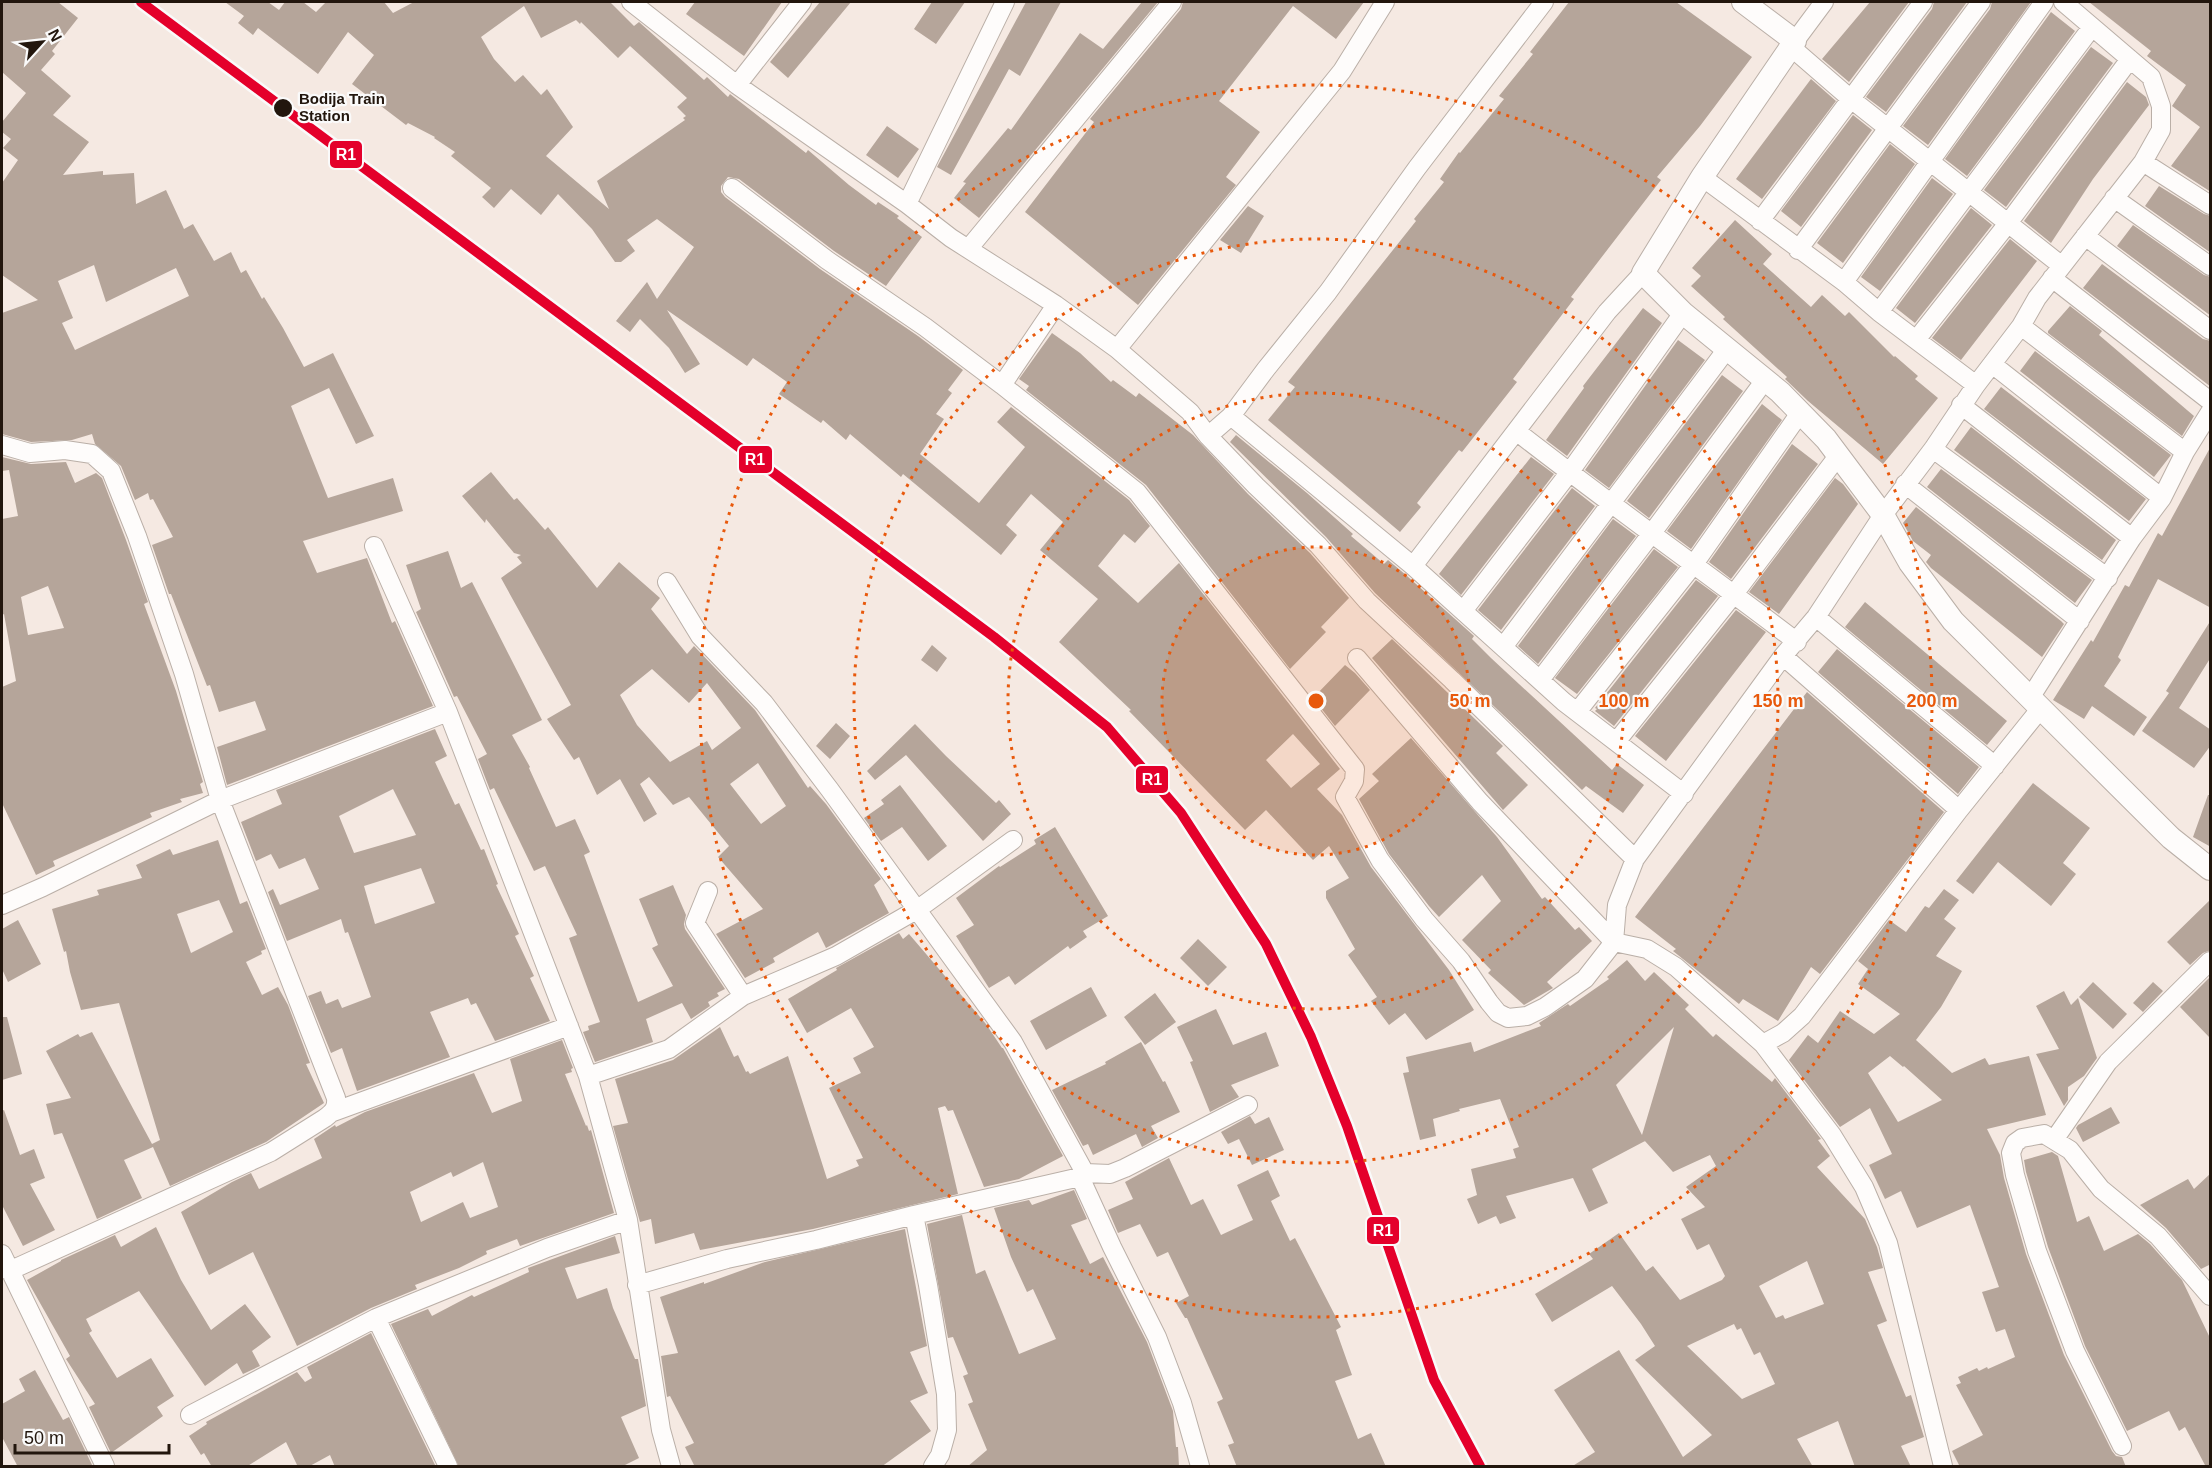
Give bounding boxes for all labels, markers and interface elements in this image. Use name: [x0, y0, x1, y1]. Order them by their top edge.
north arrow: [12, 12, 72, 72]
text: N: [45, 26, 65, 44]
place label: Bodija Train Station: [299, 90, 385, 124]
marker: Bodija Train Station: [272, 97, 294, 119]
line badge: R1: [329, 140, 363, 169]
text: R1: [336, 146, 356, 163]
line badge: R1: [738, 445, 773, 474]
text: R1: [745, 451, 765, 468]
centre of rings: [1306, 691, 1326, 711]
text: 50 m: [1449, 691, 1491, 711]
text: 100 m: [1598, 691, 1650, 711]
text: 150 m: [1752, 691, 1804, 711]
text: 200 m: [1906, 691, 1958, 711]
line badge: R1: [1135, 765, 1169, 794]
text: R1: [1142, 771, 1162, 788]
line badge: R1: [1366, 1216, 1400, 1245]
text: R1: [1373, 1222, 1393, 1239]
scale bar: [15, 1417, 170, 1455]
text: 50 m: [24, 1428, 64, 1448]

